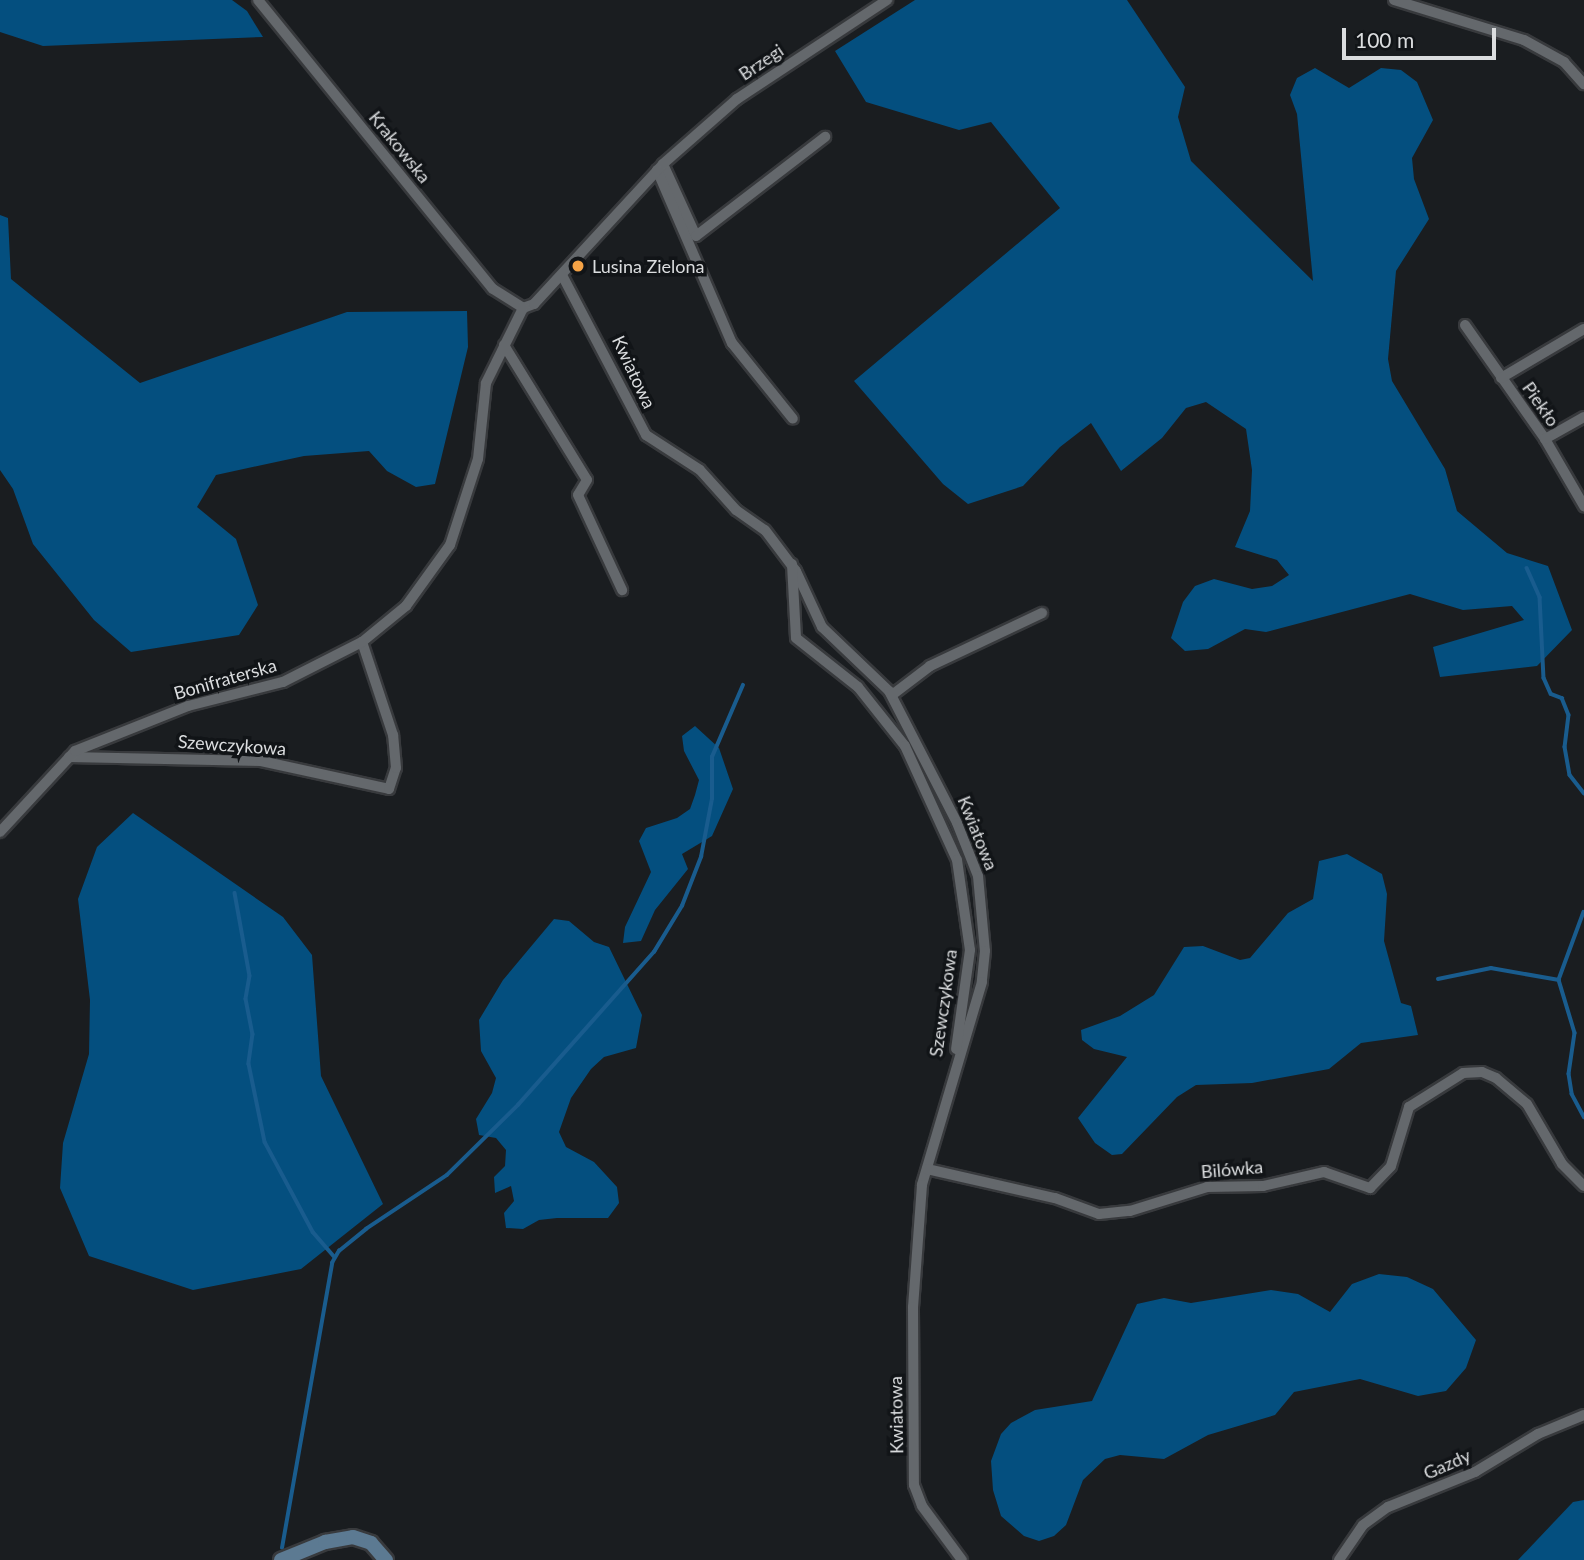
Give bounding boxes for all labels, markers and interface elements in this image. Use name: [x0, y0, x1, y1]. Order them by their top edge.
scale bar: [1346, 14, 1500, 58]
text: 100 m: [1355, 27, 1414, 52]
street label: Brzegi: [735, 39, 787, 85]
street label: Krakowska: [365, 107, 435, 187]
place label: Lusina Zielona: [592, 255, 705, 277]
marker: Lusina Zielona: [570, 258, 586, 274]
street label: Kwiatowa: [608, 332, 660, 412]
street label: Piekło: [1518, 378, 1564, 430]
street label: Bonifraterska: [171, 654, 279, 704]
street label: Szewczykowa: [177, 730, 287, 760]
street label: Kwiatowa: [953, 793, 1003, 873]
street label: Szewczykowa: [925, 948, 961, 1058]
street label: Bilówka: [1200, 1156, 1264, 1182]
street label: Kwiatowa: [885, 1376, 907, 1454]
street label: Gazdy: [1420, 1444, 1474, 1484]

